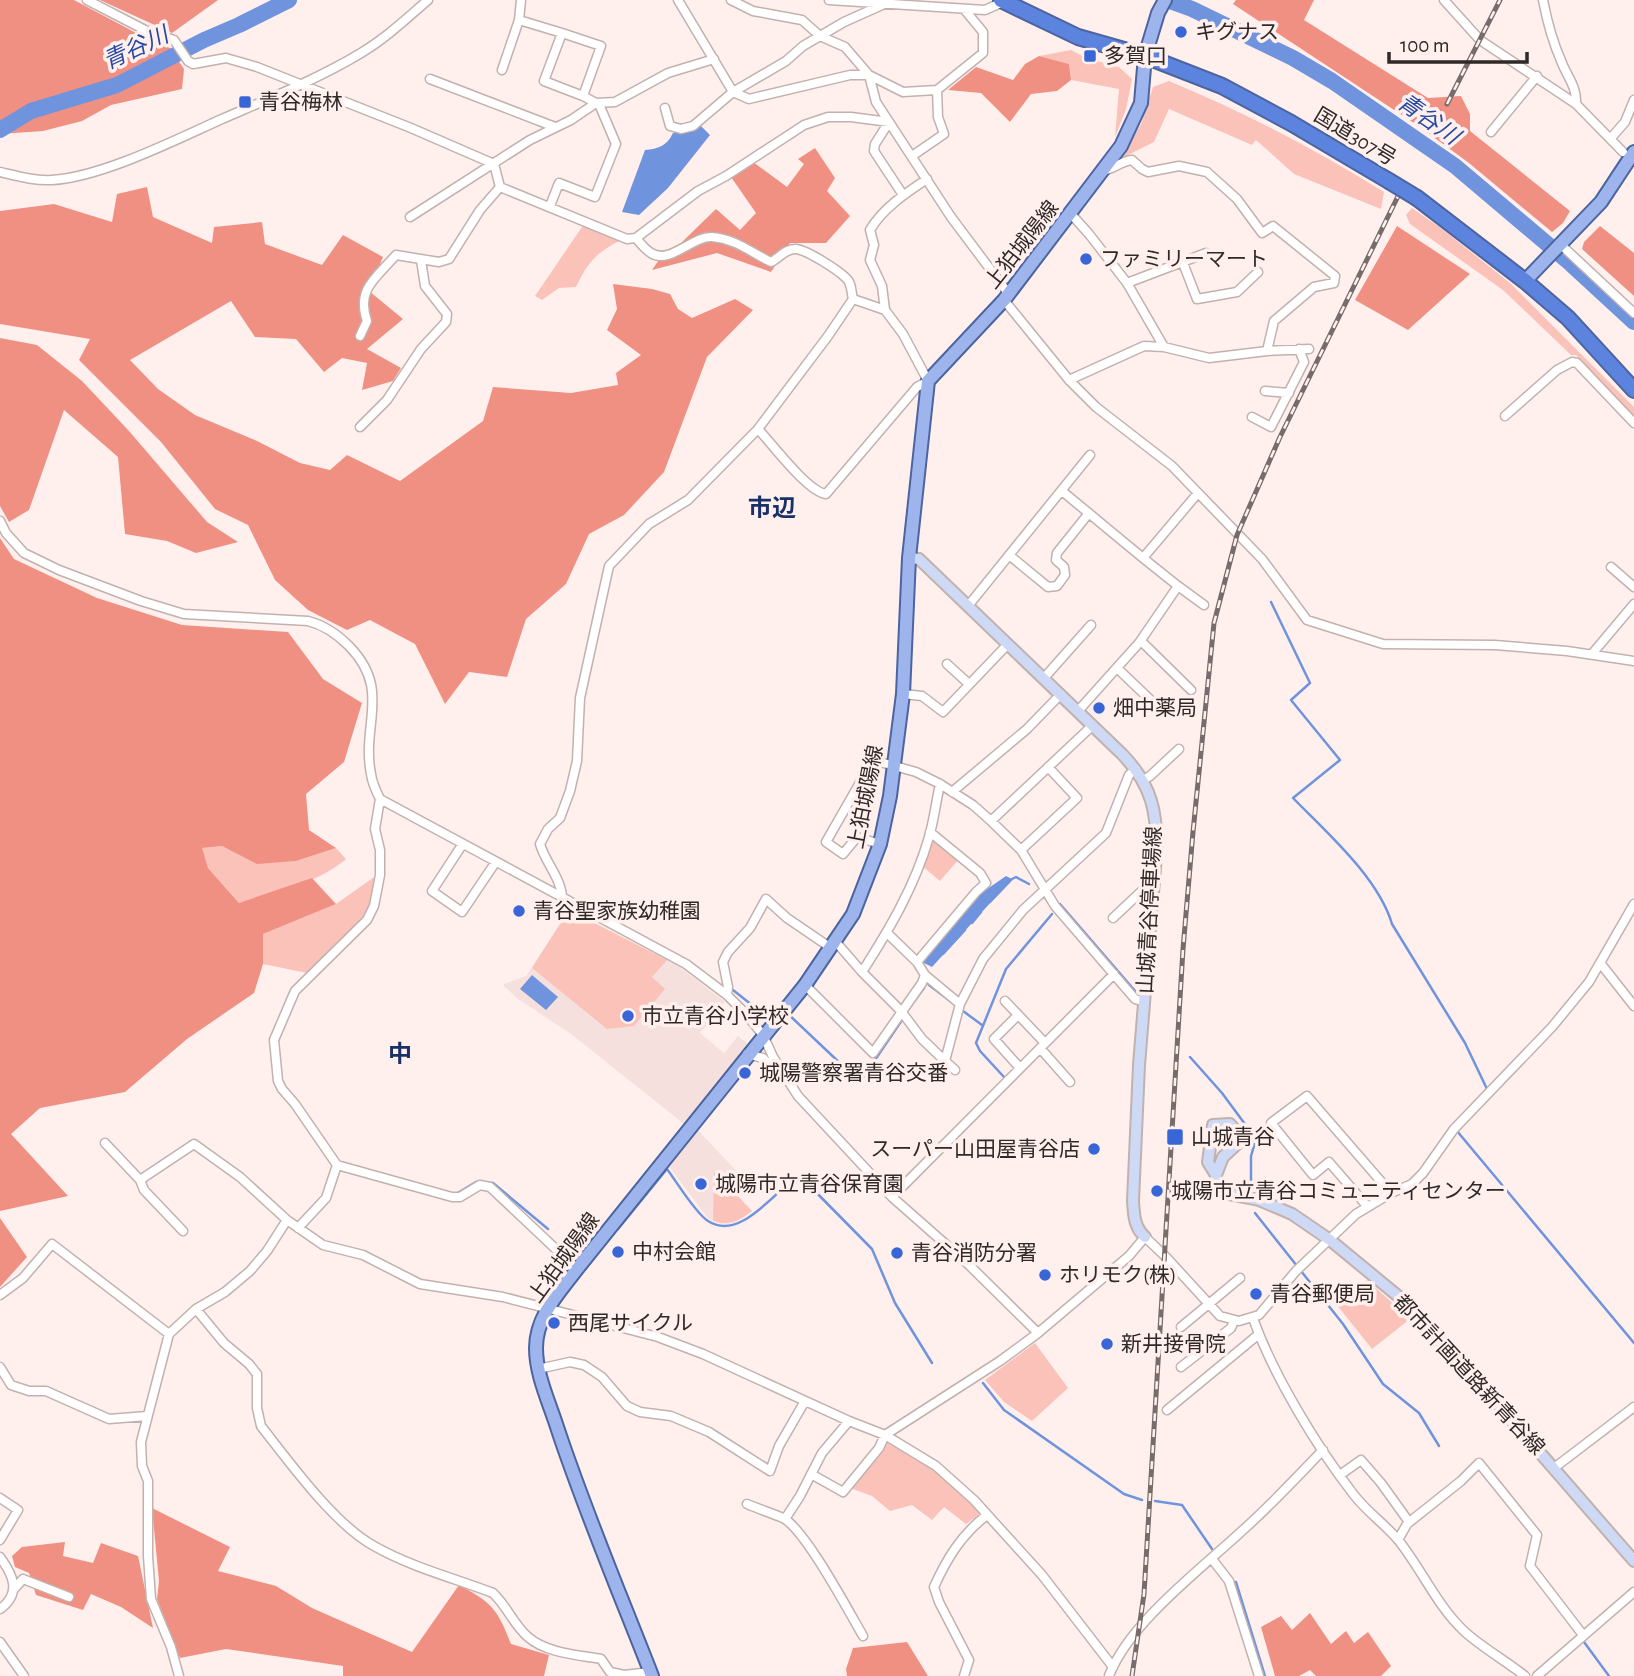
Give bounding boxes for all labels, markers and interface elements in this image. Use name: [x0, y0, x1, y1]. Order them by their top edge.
water label: 青谷川: [99, 21, 175, 74]
place label: キグナス: [1195, 21, 1279, 43]
scale bar: [1389, 21, 1527, 65]
marker: キグナス: [1173, 24, 1189, 40]
text: 100 m: [1400, 35, 1450, 56]
place label: 多賀口: [1104, 45, 1167, 67]
marker: 多賀口: [1082, 48, 1098, 64]
water label: 青谷川: [1393, 89, 1466, 151]
place label: 青谷梅林: [259, 91, 343, 113]
marker: 青谷梅林: [237, 94, 253, 110]
street label: 国道307号: [1310, 104, 1400, 170]
street label: 上狛城陽線: [981, 197, 1063, 293]
place label: ファミリーマート: [1100, 249, 1268, 270]
marker: ファミリーマート: [1078, 251, 1094, 267]
district label: 市辺: [748, 495, 796, 521]
place label: 畑中薬局: [1113, 697, 1197, 719]
marker: 畑中薬局: [1091, 700, 1107, 716]
street label: 上狛城陽線: [845, 743, 886, 851]
street label: 山城青谷停車場線: [1134, 826, 1165, 994]
place label: 青谷聖家族幼稚園: [533, 900, 701, 922]
marker: 青谷聖家族幼稚園: [511, 903, 527, 919]
place label: 市立青谷小学校: [642, 1005, 789, 1027]
marker: 市立青谷小学校: [620, 1008, 636, 1024]
district label: 中: [388, 1041, 412, 1067]
place label: 城陽警察署青谷交番: [759, 1062, 948, 1084]
marker: 城陽警察署青谷交番: [737, 1065, 753, 1081]
place label: 山城青谷: [1191, 1126, 1275, 1148]
marker: 山城青谷: [1165, 1127, 1185, 1147]
place label: スーパー山田屋青谷店: [870, 1138, 1080, 1160]
marker: スーパー山田屋青谷店: [1086, 1141, 1102, 1157]
place label: 城陽市立青谷保育園: [715, 1173, 904, 1195]
marker: 城陽市立青谷保育園: [693, 1176, 709, 1192]
place label: 城陽市立青谷コミュニティセンター: [1171, 1180, 1506, 1202]
marker: 城陽市立青谷コミュニティセンター: [1149, 1183, 1165, 1199]
street label: 上狛城陽線: [524, 1209, 603, 1307]
place label: 中村会館: [632, 1241, 716, 1263]
place label: 青谷消防分署: [911, 1242, 1037, 1264]
marker: 中村会館: [610, 1244, 626, 1260]
marker: 青谷消防分署: [889, 1245, 905, 1261]
place label: ホリモク(株): [1059, 1264, 1176, 1286]
marker: ホリモク(株): [1037, 1267, 1053, 1283]
place label: 青谷郵便局: [1270, 1283, 1375, 1305]
marker: 青谷郵便局: [1248, 1286, 1264, 1302]
street label: 都市計画道路新青谷線: [1390, 1290, 1549, 1459]
place label: 西尾サイクル: [568, 1312, 693, 1334]
marker: 西尾サイクル: [546, 1315, 562, 1331]
place label: 新井接骨院: [1121, 1333, 1226, 1355]
marker: 新井接骨院: [1099, 1336, 1115, 1352]

